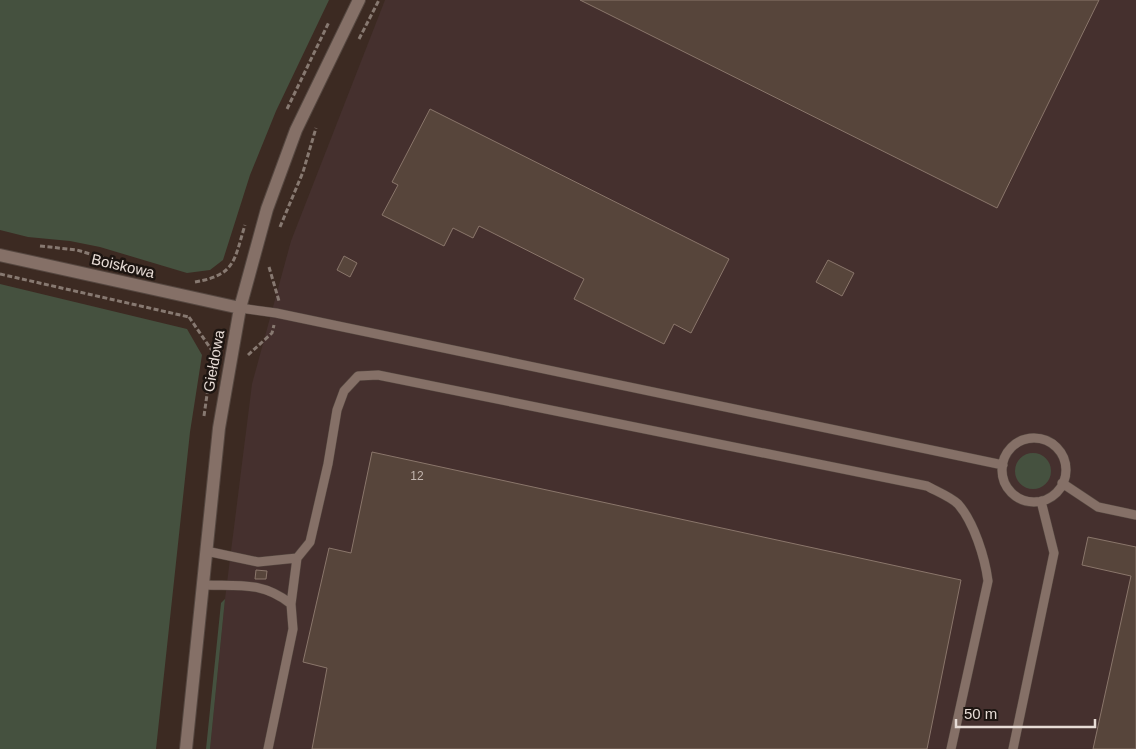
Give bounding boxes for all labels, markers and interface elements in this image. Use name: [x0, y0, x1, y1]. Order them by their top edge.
street label: Boiskowa: [90, 250, 157, 281]
street label: Giełdowa: [200, 328, 227, 393]
house number: 12: [410, 469, 424, 483]
scale bar: [956, 696, 1095, 728]
text: 50 m: [964, 705, 997, 722]

